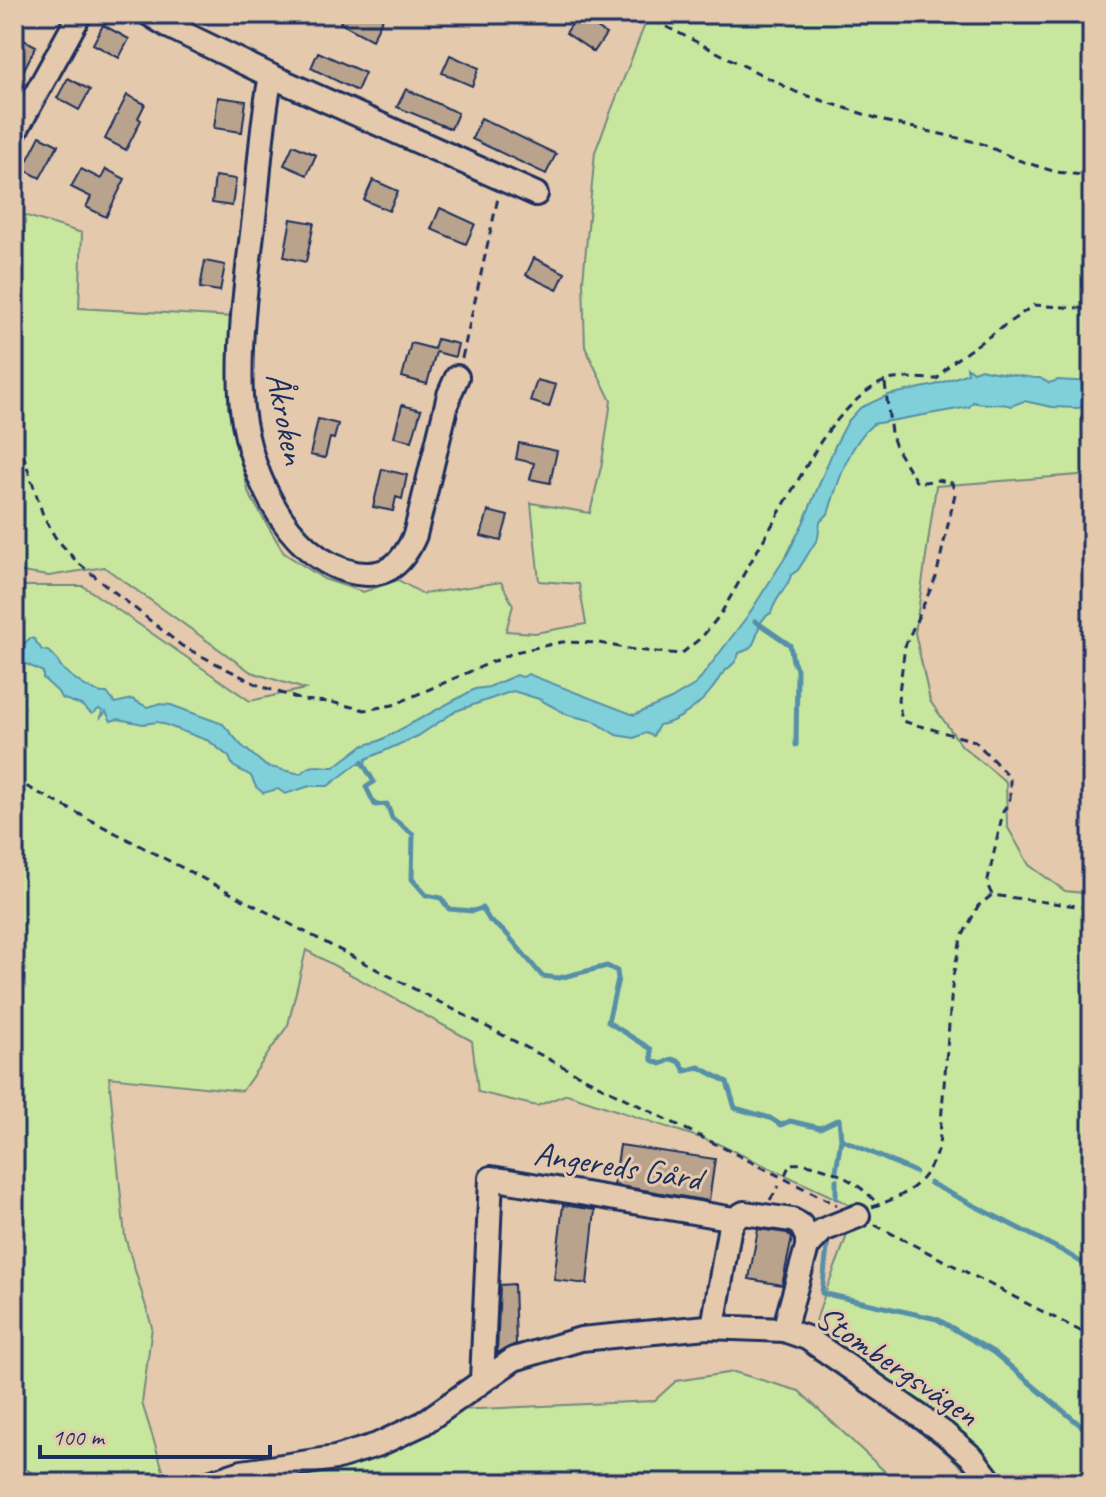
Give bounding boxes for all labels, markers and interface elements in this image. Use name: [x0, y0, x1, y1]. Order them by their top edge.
street label: Åkroken: [257, 369, 317, 469]
street label: Angereds Gård: [531, 1131, 710, 1201]
street label: Stombergsvägen: [808, 1295, 988, 1436]
scale bar: [40, 1409, 270, 1459]
text: 100 m: [52, 1422, 106, 1452]

